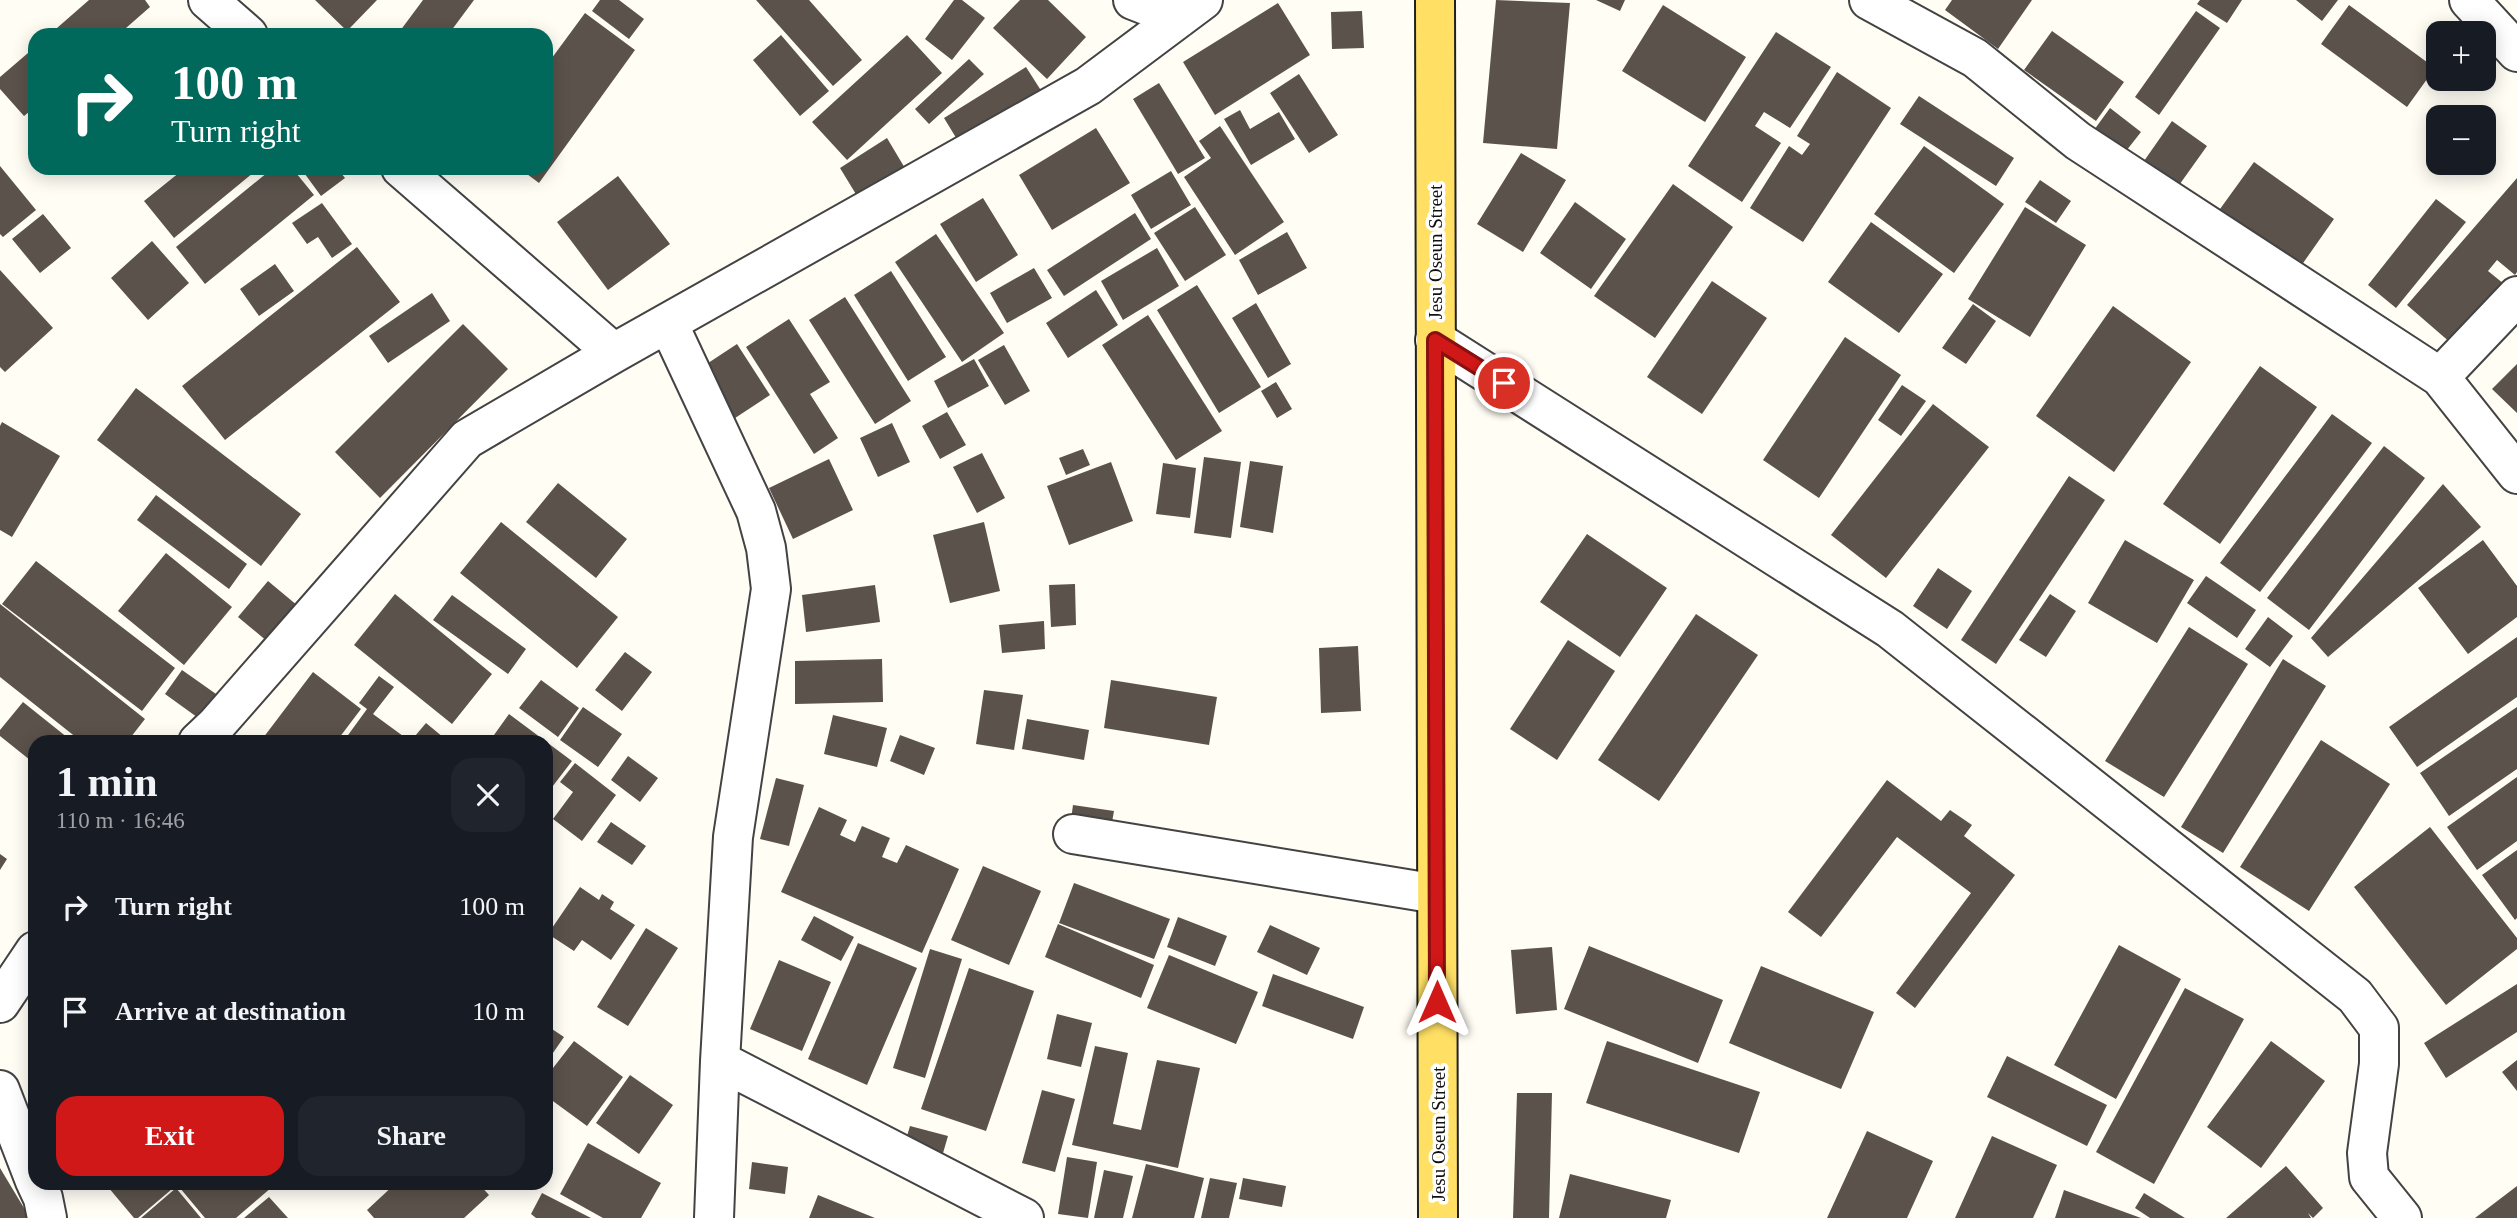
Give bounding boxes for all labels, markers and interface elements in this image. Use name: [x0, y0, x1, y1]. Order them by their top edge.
map controls: [2426, 21, 2496, 175]
button: +: [2426, 21, 2496, 91]
text: 100 m: [171, 55, 298, 110]
icon: right: [56, 56, 147, 147]
button: −: [2426, 105, 2496, 175]
text: Turn right: [171, 113, 301, 149]
street label: Jesu Oseun Street: [1425, 184, 1446, 320]
pin: [1474, 353, 1534, 413]
icon: arrive: [1485, 364, 1523, 402]
button: close: [451, 758, 525, 832]
text: 1 min: [56, 759, 158, 805]
text: 110 m · 16:46: [56, 808, 185, 833]
icon: right: [56, 888, 94, 926]
text: Turn right: [115, 892, 232, 921]
text: 100 m: [459, 892, 525, 921]
position arrow: [1400, 965, 1474, 1039]
icon: arrive: [56, 993, 94, 1031]
text: Arrive at destination: [115, 997, 346, 1026]
text: 10 m: [472, 997, 525, 1026]
street label: Jesu Oseun Street: [1428, 1066, 1449, 1202]
button: Exit: [56, 1096, 284, 1176]
button: Share: [298, 1096, 525, 1176]

